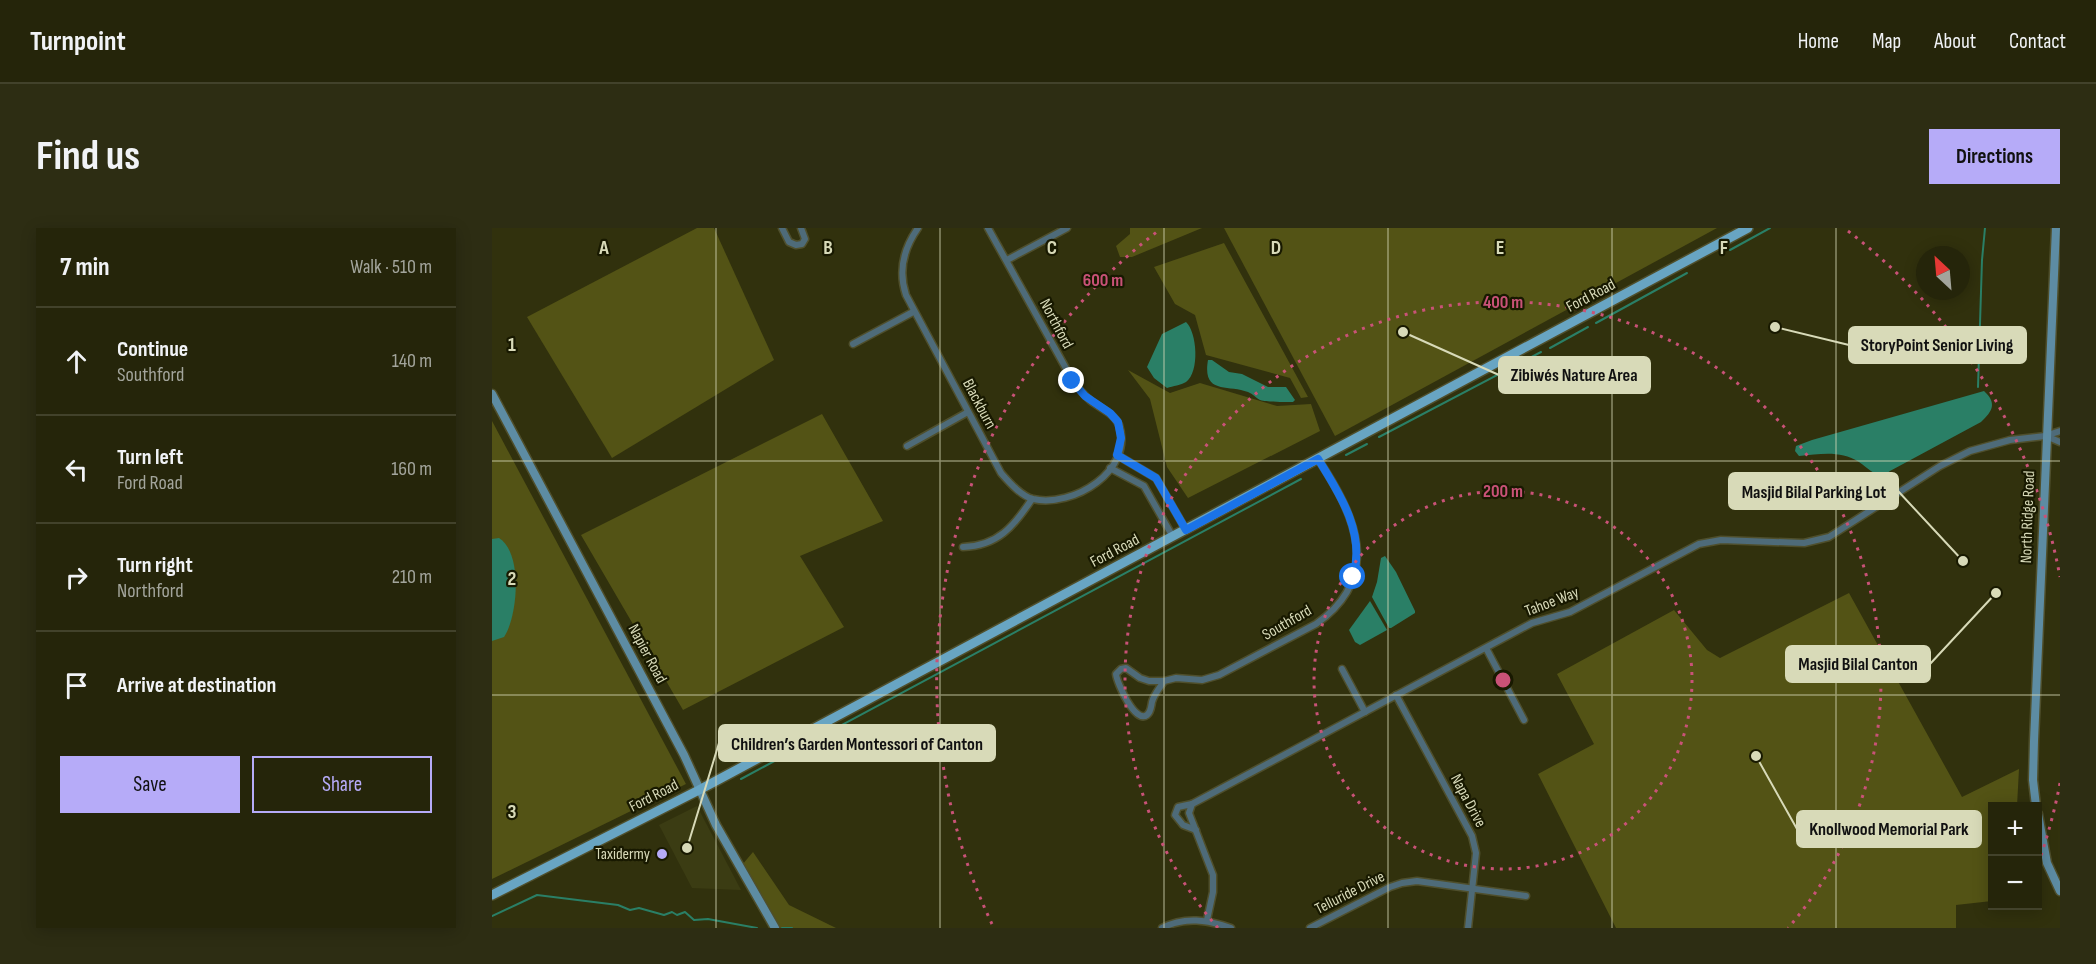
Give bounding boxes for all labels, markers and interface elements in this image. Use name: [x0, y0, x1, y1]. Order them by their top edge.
text: Turnpoint: [30, 25, 126, 58]
text: Home: [1798, 29, 1839, 54]
text: Map: [1872, 29, 1901, 54]
text: About: [1934, 29, 1976, 54]
text: Contact: [2009, 29, 2066, 54]
button: Directions: [1929, 129, 2060, 184]
text: Find us: [36, 131, 140, 182]
text: A: [598, 236, 609, 260]
text: B: [823, 236, 833, 260]
text: C: [1047, 236, 1057, 260]
text: D: [1271, 236, 1281, 260]
text: E: [1496, 236, 1504, 260]
text: F: [1720, 236, 1728, 260]
north arrow: [1916, 246, 1970, 300]
text: 7 min: [60, 252, 109, 283]
text: Walk · 510 m: [350, 255, 432, 279]
text: 600 m: [1083, 270, 1123, 291]
street label: Ford Road: [1563, 275, 1619, 317]
text: 400 m: [1483, 292, 1523, 313]
street label: Northford: [1035, 296, 1077, 352]
callout: StoryPoint Senior Living: [1849, 327, 2026, 363]
text: 1: [508, 333, 516, 357]
text: StoryPoint Senior Living: [1861, 335, 2014, 356]
text: Continue: [117, 336, 188, 363]
icon: ahead: [60, 345, 93, 378]
text: 140 m: [392, 349, 432, 373]
callout: Zibiwés Nature Area: [1499, 357, 1650, 393]
text: Southford: [117, 363, 184, 387]
text: Zibiwés Nature Area: [1510, 365, 1638, 386]
route end: [1058, 367, 1084, 393]
street label: Blackburn: [958, 376, 1000, 432]
text: Turn left: [117, 444, 183, 471]
icon: left: [60, 453, 93, 486]
text: 160 m: [391, 457, 432, 481]
street label: North Ridge Road: [2017, 470, 2039, 564]
text: Ford Road: [117, 471, 183, 495]
callout: Masjid Bilal Parking Lot: [1729, 473, 1898, 509]
text: 200 m: [1483, 481, 1523, 502]
text: Masjid Bilal Parking Lot: [1742, 482, 1886, 503]
street label: Ford Road: [1087, 530, 1143, 572]
text: Turn right: [117, 552, 193, 579]
icon: right: [60, 561, 93, 594]
route start: [1339, 563, 1365, 589]
text: 210 m: [392, 565, 432, 589]
text: 2: [508, 567, 516, 591]
text: Northford: [117, 579, 184, 603]
street label: Tahoe Way: [1522, 583, 1582, 621]
street label: Southford: [1259, 601, 1315, 645]
street label: Napier Road: [624, 621, 670, 687]
callout: Masjid Bilal Canton: [1786, 646, 1930, 682]
text: Masjid Bilal Canton: [1798, 654, 1918, 675]
icon: arrive: [60, 669, 93, 702]
centre of rings: [1493, 670, 1513, 690]
text: Arrive at destination: [117, 672, 276, 699]
callout: Children’s Garden Montessori of Canton: [719, 725, 995, 761]
text: Children’s Garden Montessori of Canton: [731, 734, 983, 755]
button: Save: [60, 756, 240, 813]
button: Share: [252, 756, 432, 813]
street label: Napa Drive: [1446, 771, 1490, 831]
street label: Ford Road: [626, 776, 682, 816]
text: 3: [508, 800, 517, 824]
map controls: [1988, 802, 2042, 910]
button: +: [1988, 802, 2042, 856]
callout: Knollwood Memorial Park: [1797, 811, 1981, 847]
text: Knollwood Memorial Park: [1809, 819, 1969, 840]
place label: Taxidermy: [595, 845, 650, 864]
marker: Taxidermy: [655, 847, 669, 861]
button: −: [1988, 856, 2042, 910]
street label: Telluride Drive: [1312, 867, 1388, 919]

